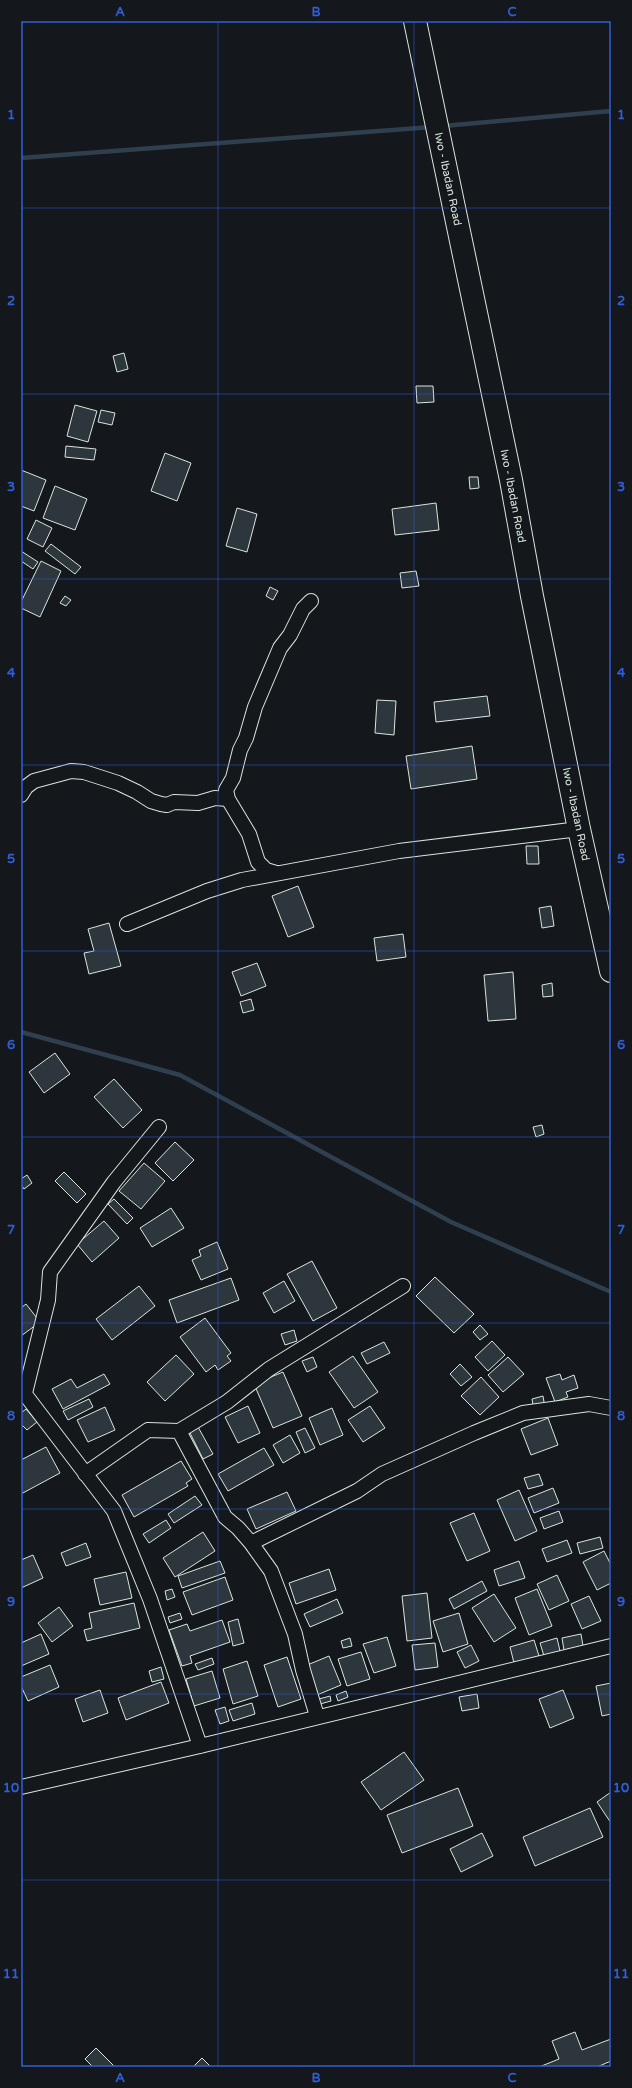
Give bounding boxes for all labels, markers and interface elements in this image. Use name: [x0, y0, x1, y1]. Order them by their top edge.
text: A: [115, 4, 125, 20]
text: B: [311, 4, 321, 20]
text: C: [507, 4, 517, 20]
text: 1: [7, 107, 15, 123]
text: 1: [617, 107, 625, 123]
street label: Iwo - Ibadan Road: [432, 131, 464, 227]
text: 2: [7, 293, 15, 309]
text: 2: [617, 293, 625, 309]
street label: Iwo - Ibadan Road: [498, 448, 528, 544]
text: 3: [7, 479, 15, 495]
text: 3: [617, 479, 625, 495]
text: 4: [7, 665, 16, 681]
text: 4: [617, 665, 626, 681]
street label: Iwo - Ibadan Road: [560, 766, 592, 862]
text: 5: [7, 851, 15, 867]
text: 5: [617, 851, 625, 867]
text: 6: [7, 1037, 15, 1053]
text: 6: [617, 1037, 625, 1053]
text: 7: [7, 1222, 15, 1238]
text: 7: [617, 1222, 625, 1238]
text: 8: [7, 1408, 15, 1424]
text: 8: [617, 1408, 625, 1424]
text: 9: [7, 1594, 15, 1610]
text: 9: [617, 1594, 625, 1610]
text: 10: [3, 1780, 19, 1796]
text: 10: [613, 1780, 629, 1796]
text: 11: [3, 1966, 19, 1982]
text: 11: [613, 1966, 629, 1982]
text: A: [115, 2070, 125, 2086]
text: B: [311, 2070, 321, 2086]
text: C: [507, 2070, 517, 2086]

